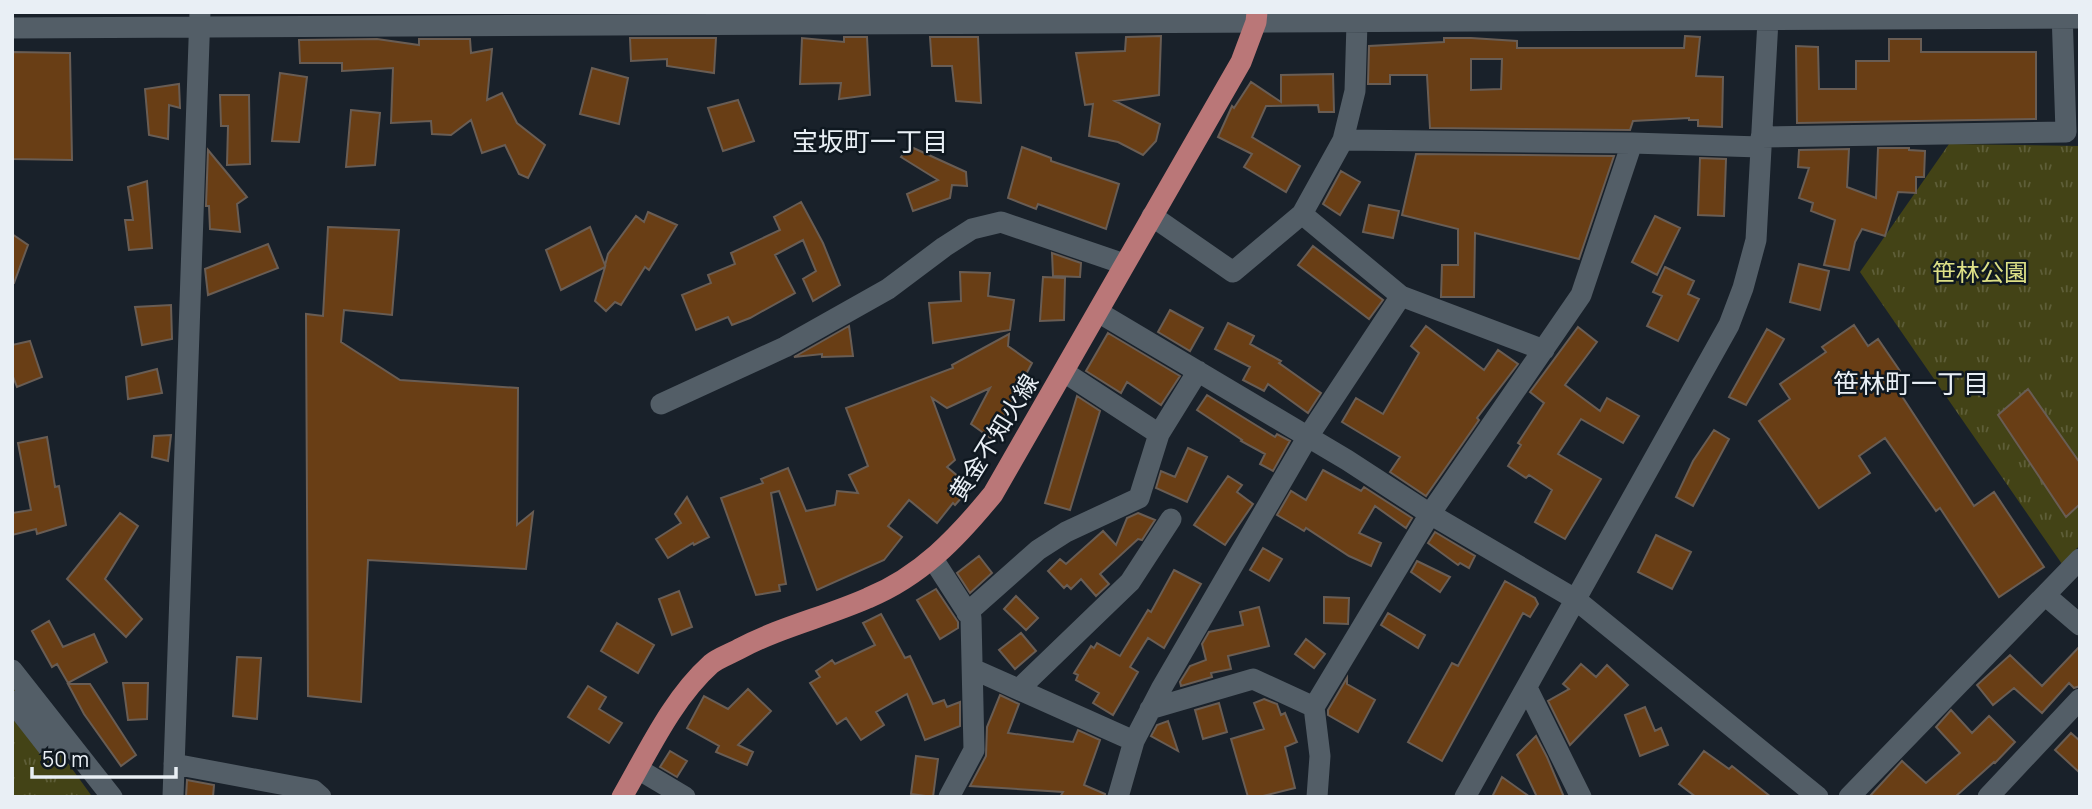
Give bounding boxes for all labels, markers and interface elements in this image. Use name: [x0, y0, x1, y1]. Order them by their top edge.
district label: 宝坂町一丁目: [792, 123, 948, 159]
park label: 笹林公園: [1932, 255, 2028, 288]
district label: 笹林町一丁目: [1833, 365, 1989, 401]
street label: 黄金不知火線: [941, 367, 1045, 507]
scale bar: [32, 736, 175, 780]
text: 50 m: [42, 745, 89, 773]

